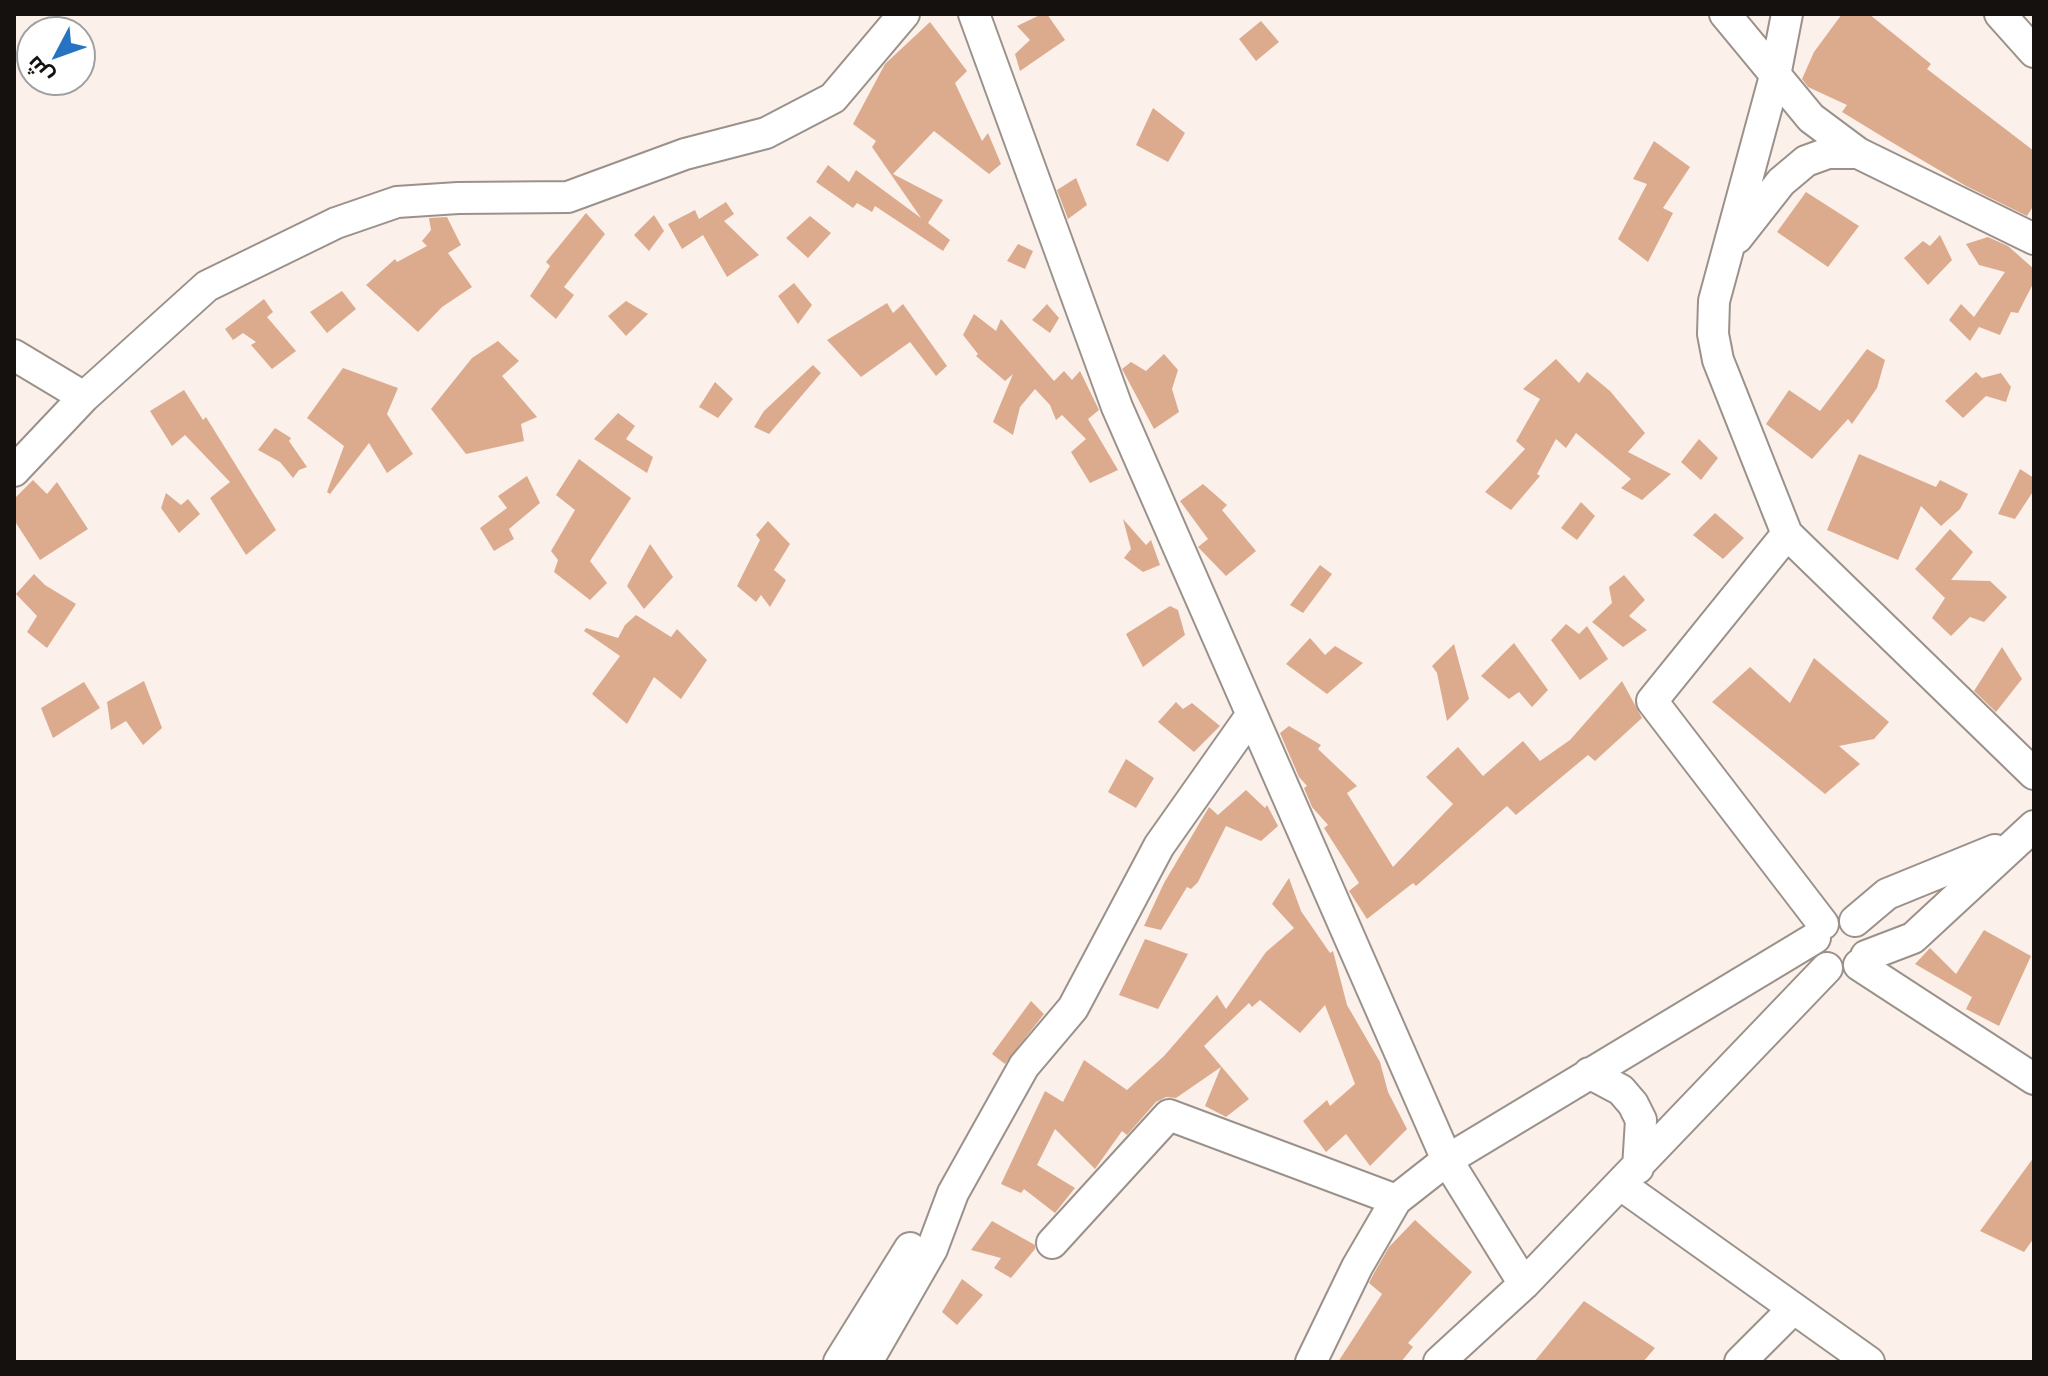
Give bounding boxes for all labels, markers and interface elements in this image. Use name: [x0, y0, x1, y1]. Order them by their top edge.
north arrow: [16, 16, 96, 96]
text: ش: [20, 51, 58, 90]

